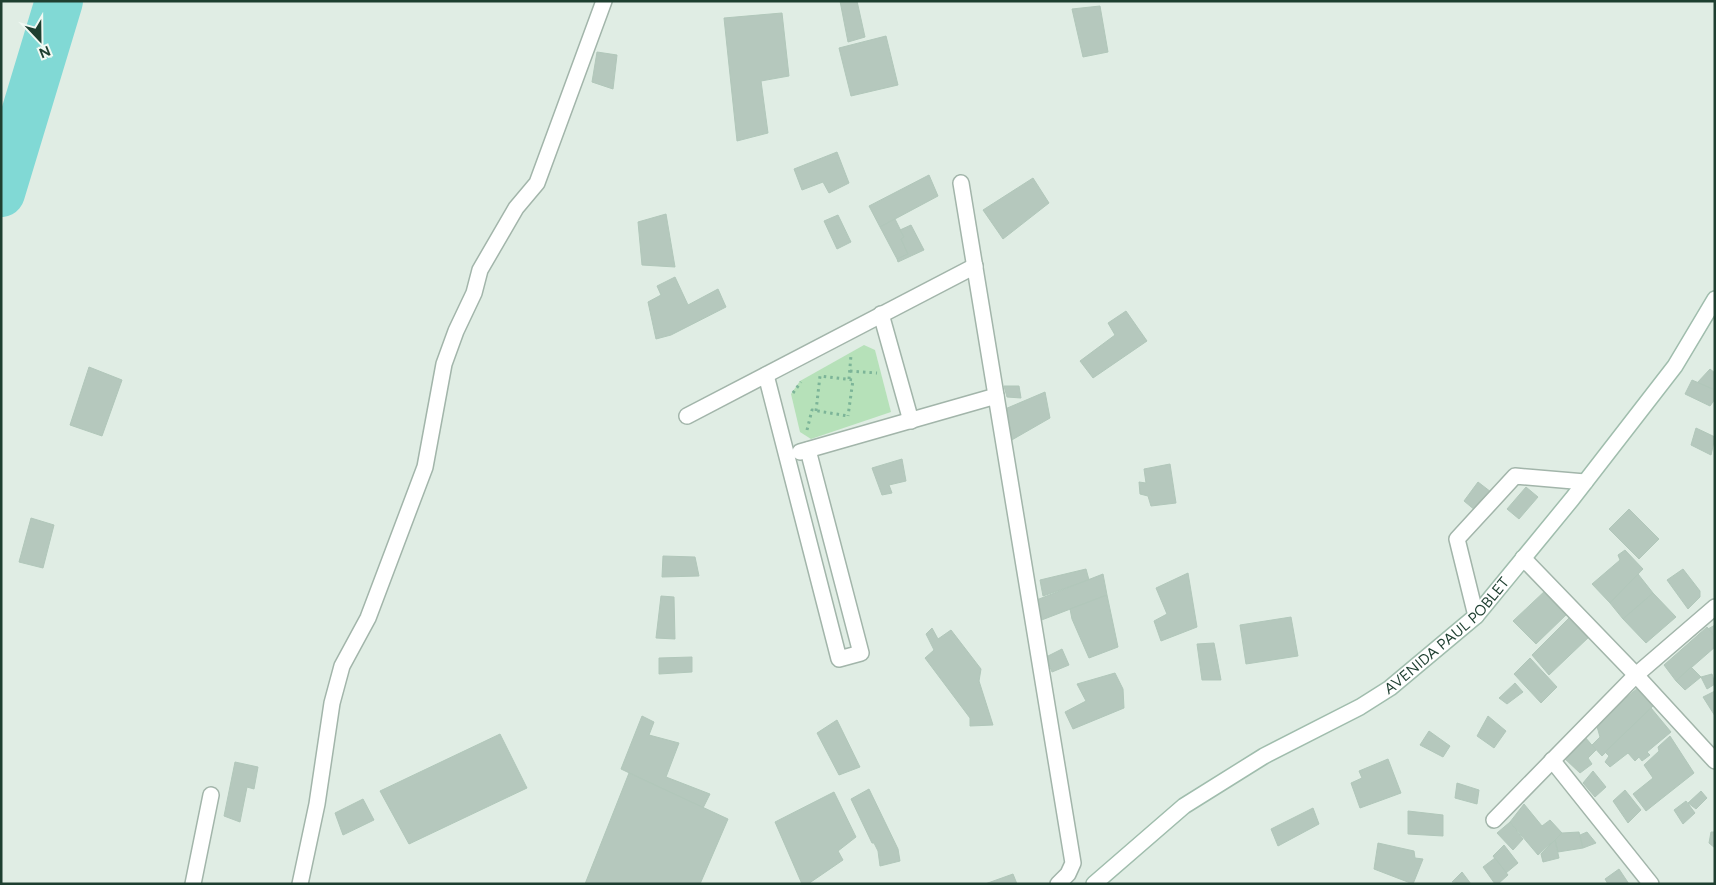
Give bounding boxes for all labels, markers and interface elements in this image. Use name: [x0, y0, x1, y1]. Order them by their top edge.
north arrow: [15, 15, 65, 65]
text: N: [36, 42, 53, 61]
street label: AVENIDA PAUL POBLET: [1381, 573, 1513, 698]

